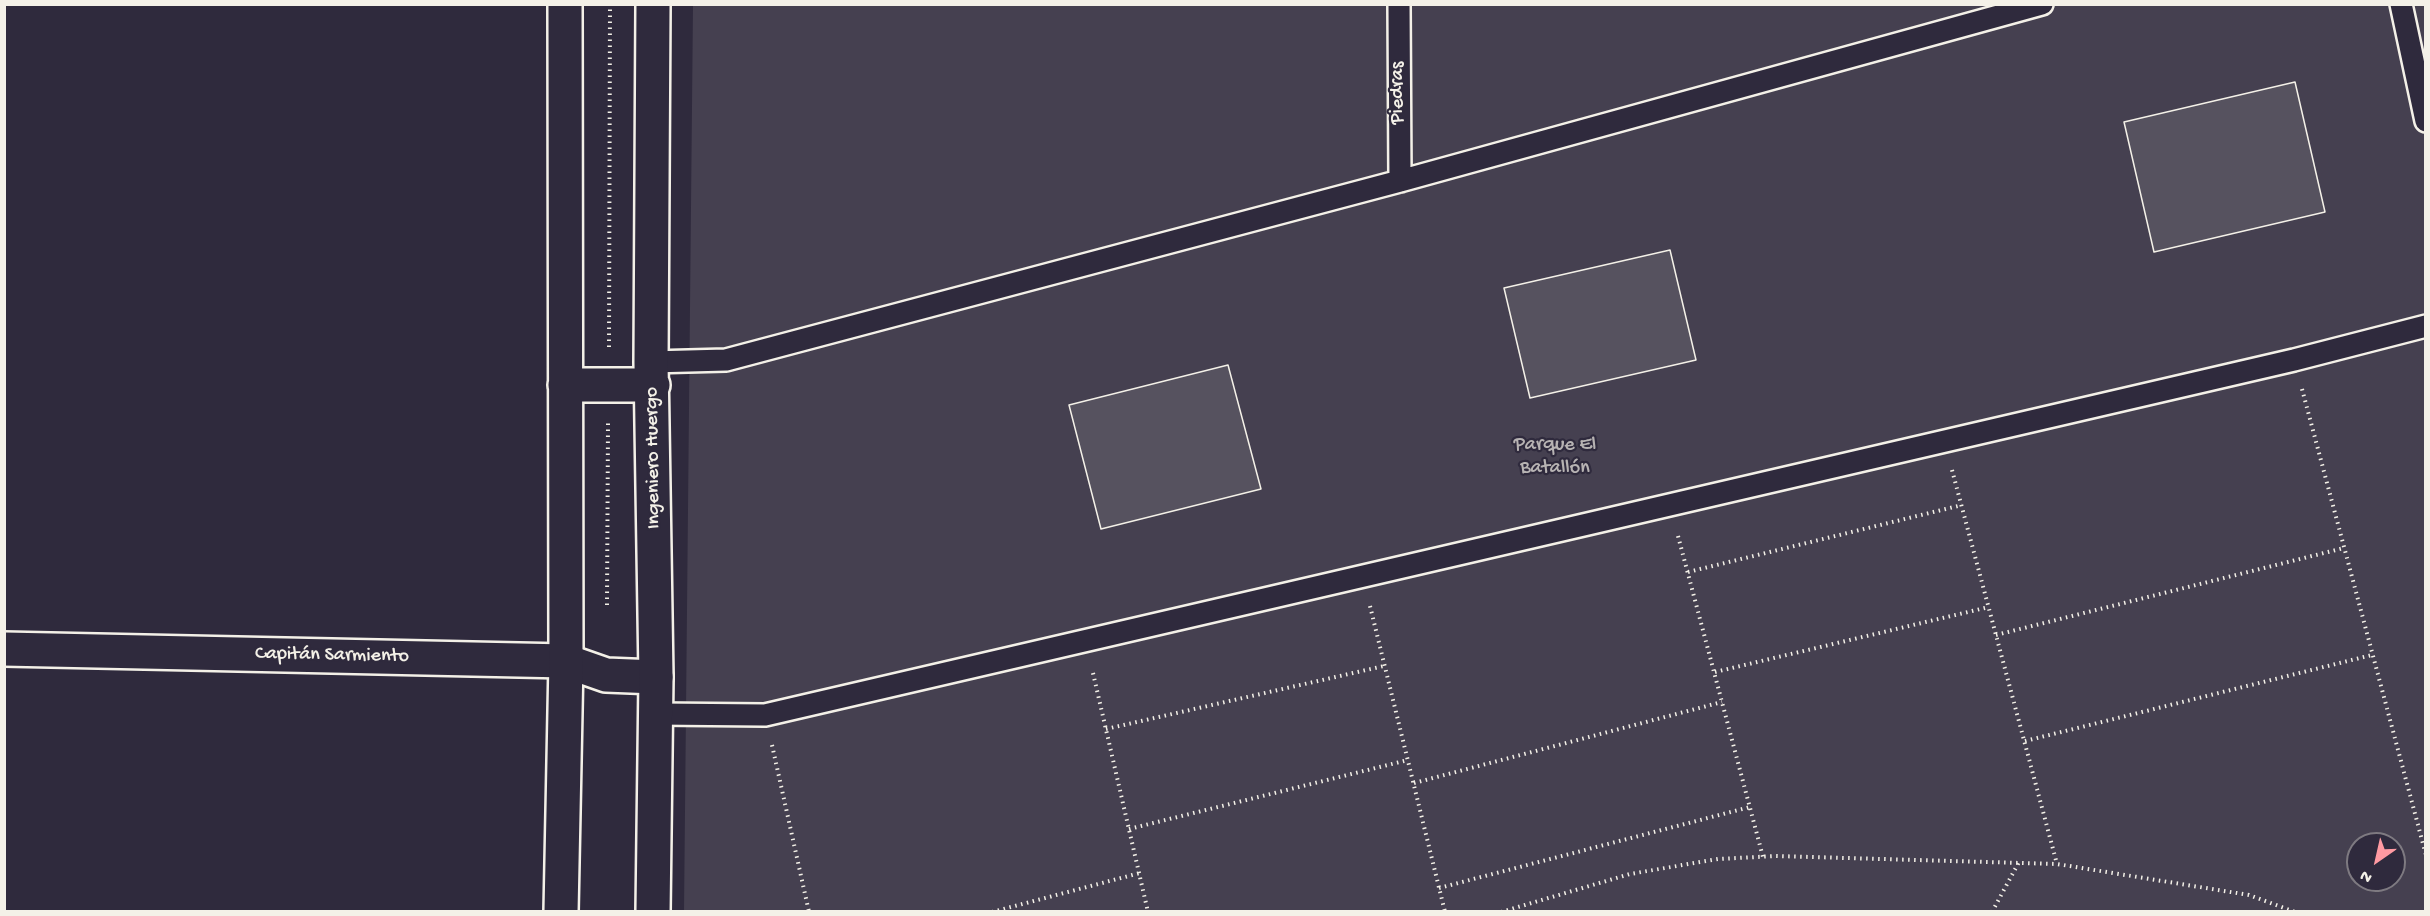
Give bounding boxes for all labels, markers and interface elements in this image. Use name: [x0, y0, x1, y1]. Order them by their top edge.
street label: Piedras: [1387, 62, 1411, 124]
street label: Ingeniero Huergo: [641, 387, 667, 529]
park label: Parque El Batallón: [1514, 434, 1596, 481]
street label: Capitán Sarmiento: [255, 643, 409, 669]
north arrow: [2346, 832, 2406, 892]
text: N: [2357, 865, 2376, 886]

